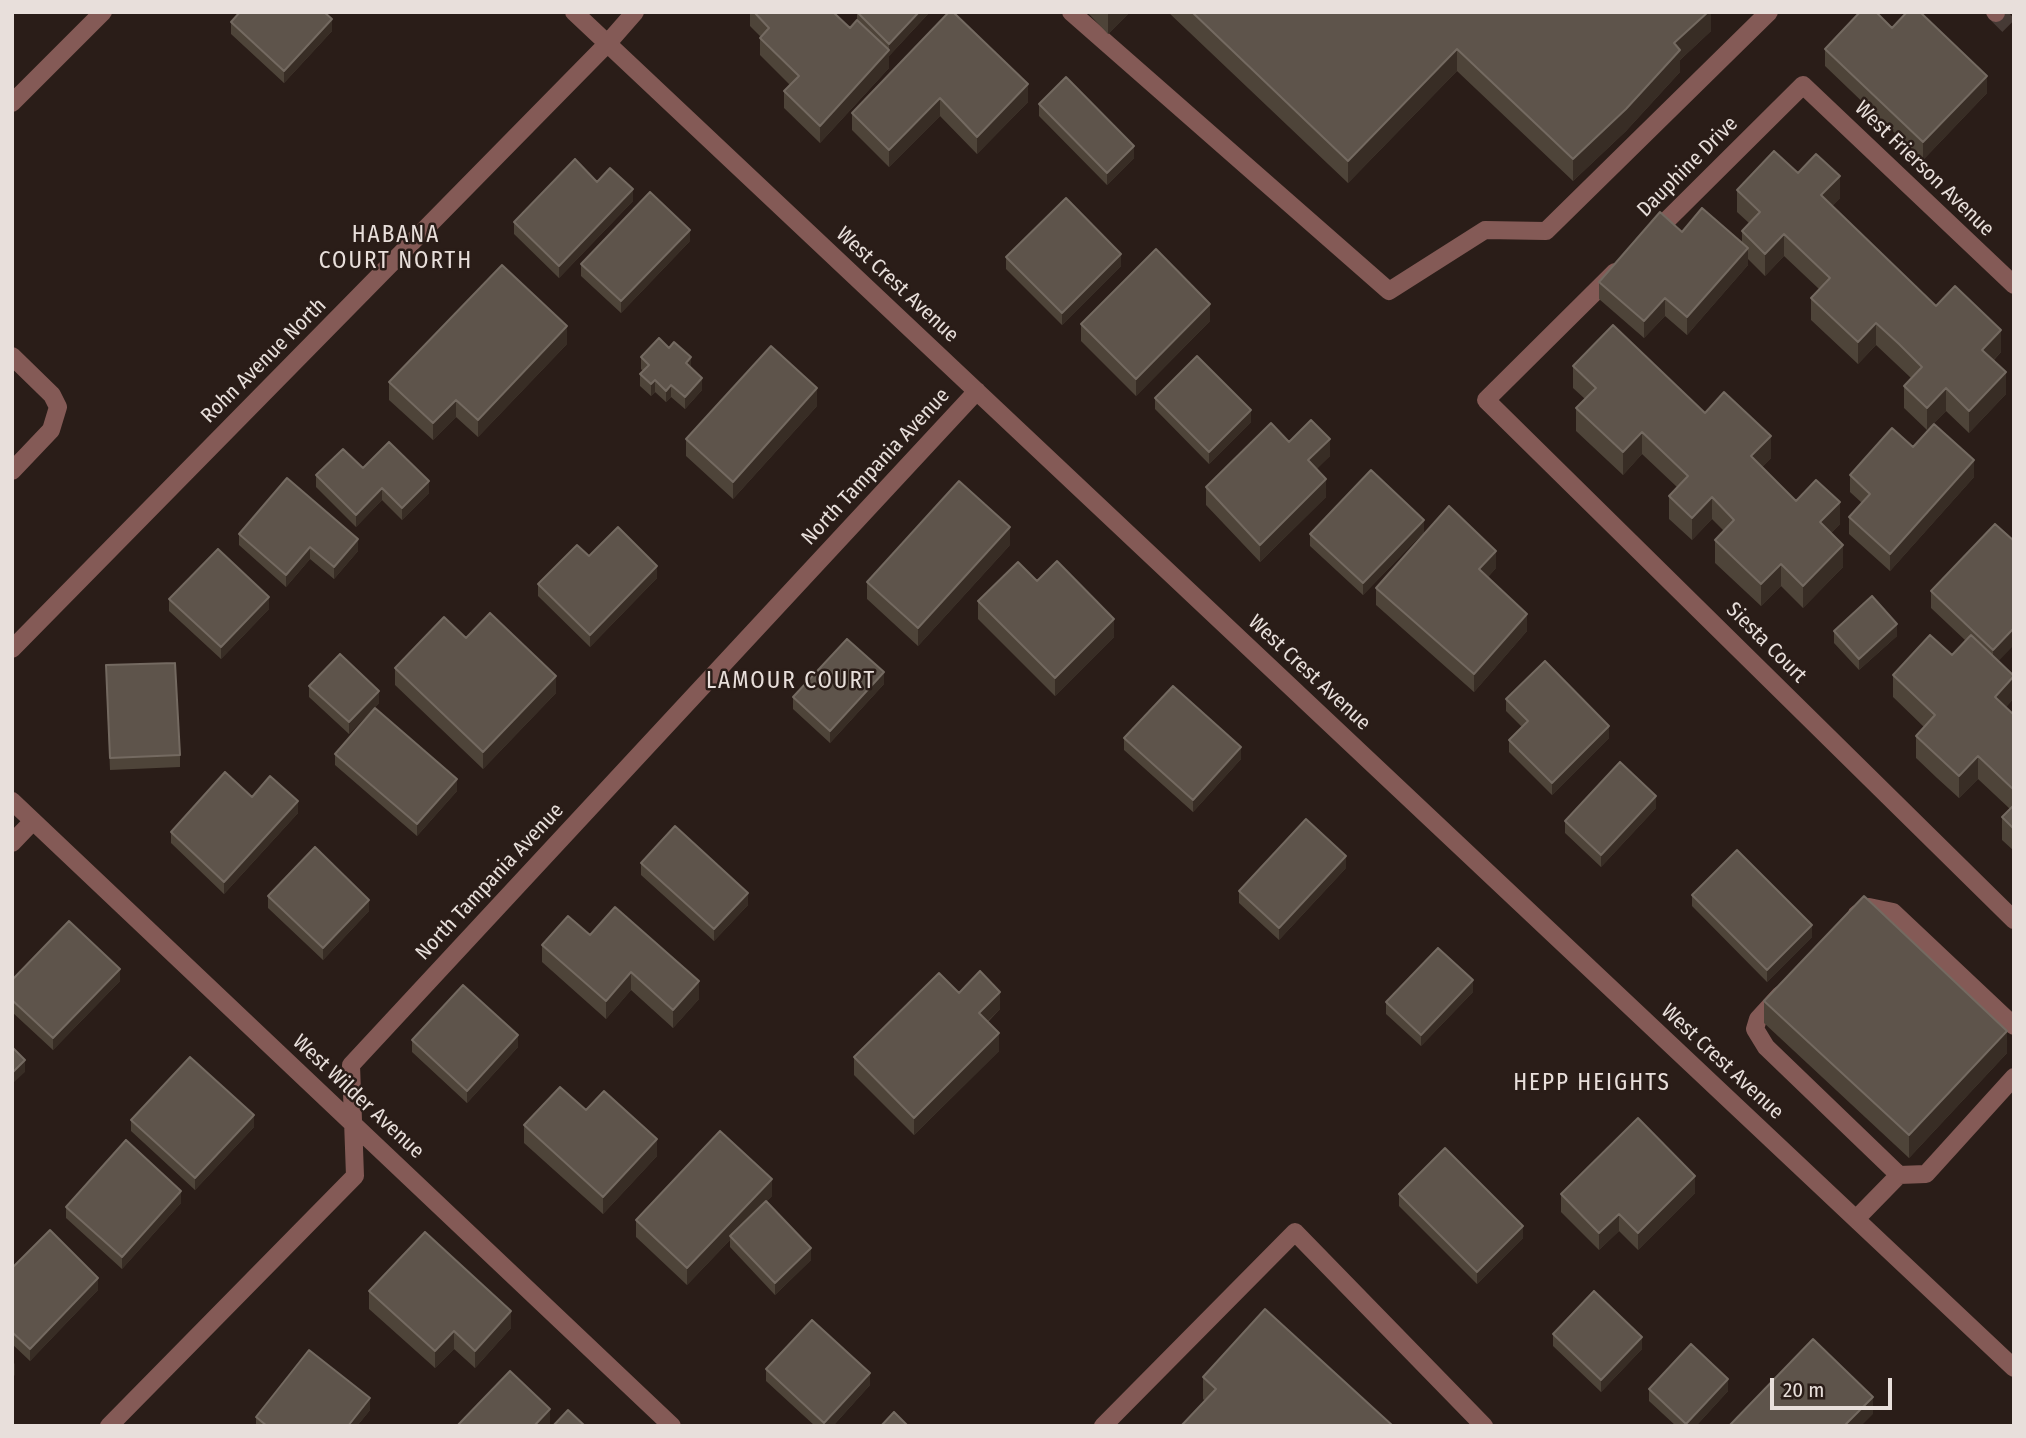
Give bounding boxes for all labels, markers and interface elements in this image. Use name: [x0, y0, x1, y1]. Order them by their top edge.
street label: West Frierson Avenue: [1849, 96, 1999, 242]
street label: Dauphine Drive: [1633, 112, 1743, 222]
district label: HABANA COURT NORTH: [320, 222, 472, 276]
street label: West Crest Avenue: [831, 222, 963, 348]
street label: Rohn Avenue North: [196, 293, 332, 429]
street label: North Tampania Avenue: [797, 383, 955, 551]
street label: Siesta Court: [1721, 598, 1811, 688]
street label: West Crest Avenue: [1243, 610, 1375, 736]
district label: LAMOUR COURT: [707, 668, 875, 696]
street label: North Tampania Avenue: [411, 798, 569, 966]
street label: West Crest Avenue: [1656, 999, 1788, 1125]
street label: West Wilder Avenue: [287, 1030, 429, 1164]
district label: HEPP HEIGHTS: [1515, 1070, 1669, 1098]
scale bar: [1774, 1364, 1896, 1408]
text: 20 m: [1783, 1377, 1824, 1403]

